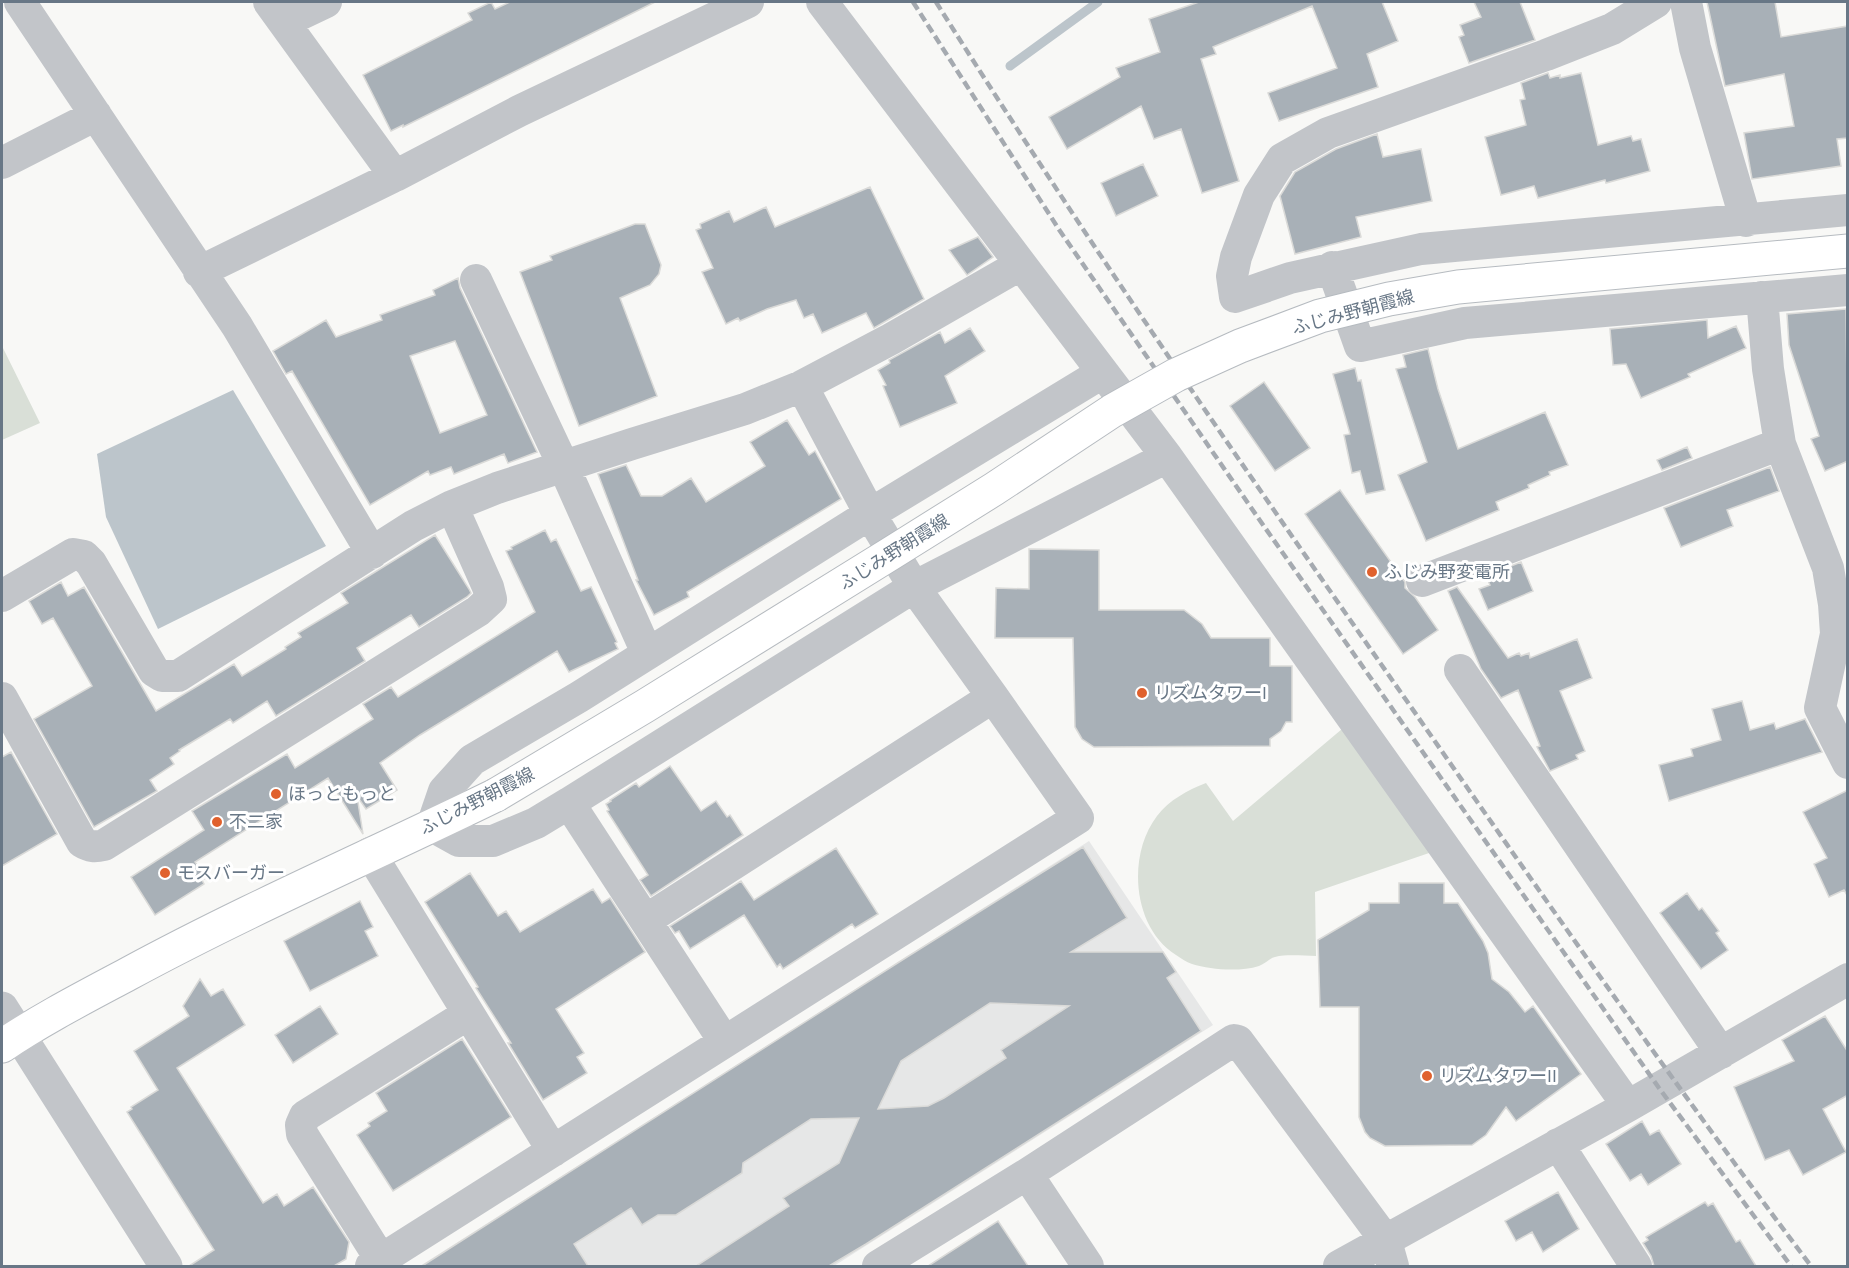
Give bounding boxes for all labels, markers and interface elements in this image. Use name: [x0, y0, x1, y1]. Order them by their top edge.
street label: ふじみ野朝霞線: [1289, 285, 1417, 339]
street label: ふじみ野朝霞線: [835, 509, 953, 595]
place label: ふじみ野変電所: [1384, 561, 1510, 583]
marker: ふじみ野変電所: [1365, 565, 1379, 579]
place label: リズムタワーI: [1154, 682, 1267, 704]
marker: リズムタワーI: [1135, 686, 1149, 700]
street label: ふじみ野朝霞線: [416, 763, 538, 839]
place label: ほっともっと: [288, 783, 396, 805]
marker: ほっともっと: [269, 787, 283, 801]
place label: 不二家: [229, 811, 283, 833]
marker: 不二家: [210, 815, 224, 829]
place label: モスバーガー: [177, 862, 285, 884]
marker: モスバーガー: [158, 866, 172, 880]
place label: リズムタワーII: [1439, 1065, 1557, 1087]
marker: リズムタワーII: [1420, 1069, 1434, 1083]

